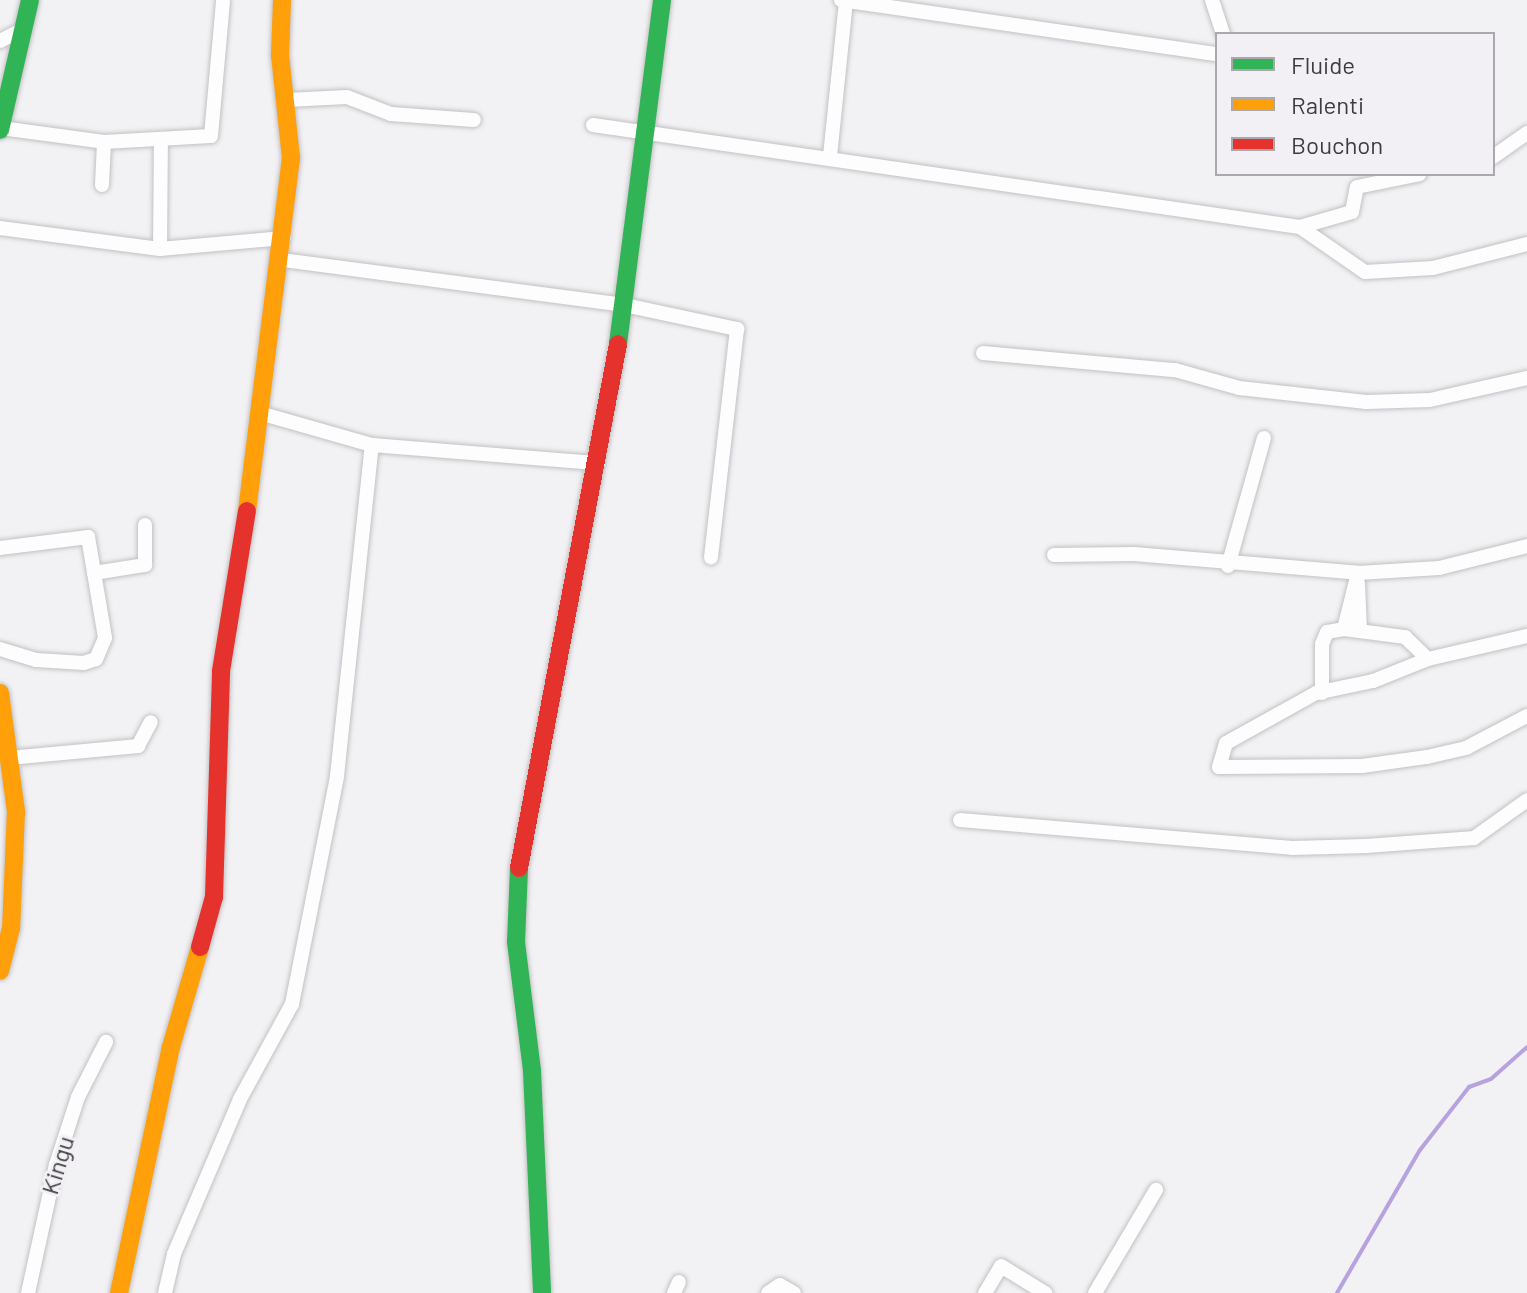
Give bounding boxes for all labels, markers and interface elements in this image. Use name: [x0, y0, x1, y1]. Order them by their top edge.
legend: [1215, 32, 1495, 176]
text: Fluide: [1291, 50, 1355, 79]
text: Ralenti: [1291, 90, 1364, 119]
text: Bouchon: [1291, 130, 1383, 159]
street label: Kingu: [35, 1132, 79, 1198]

